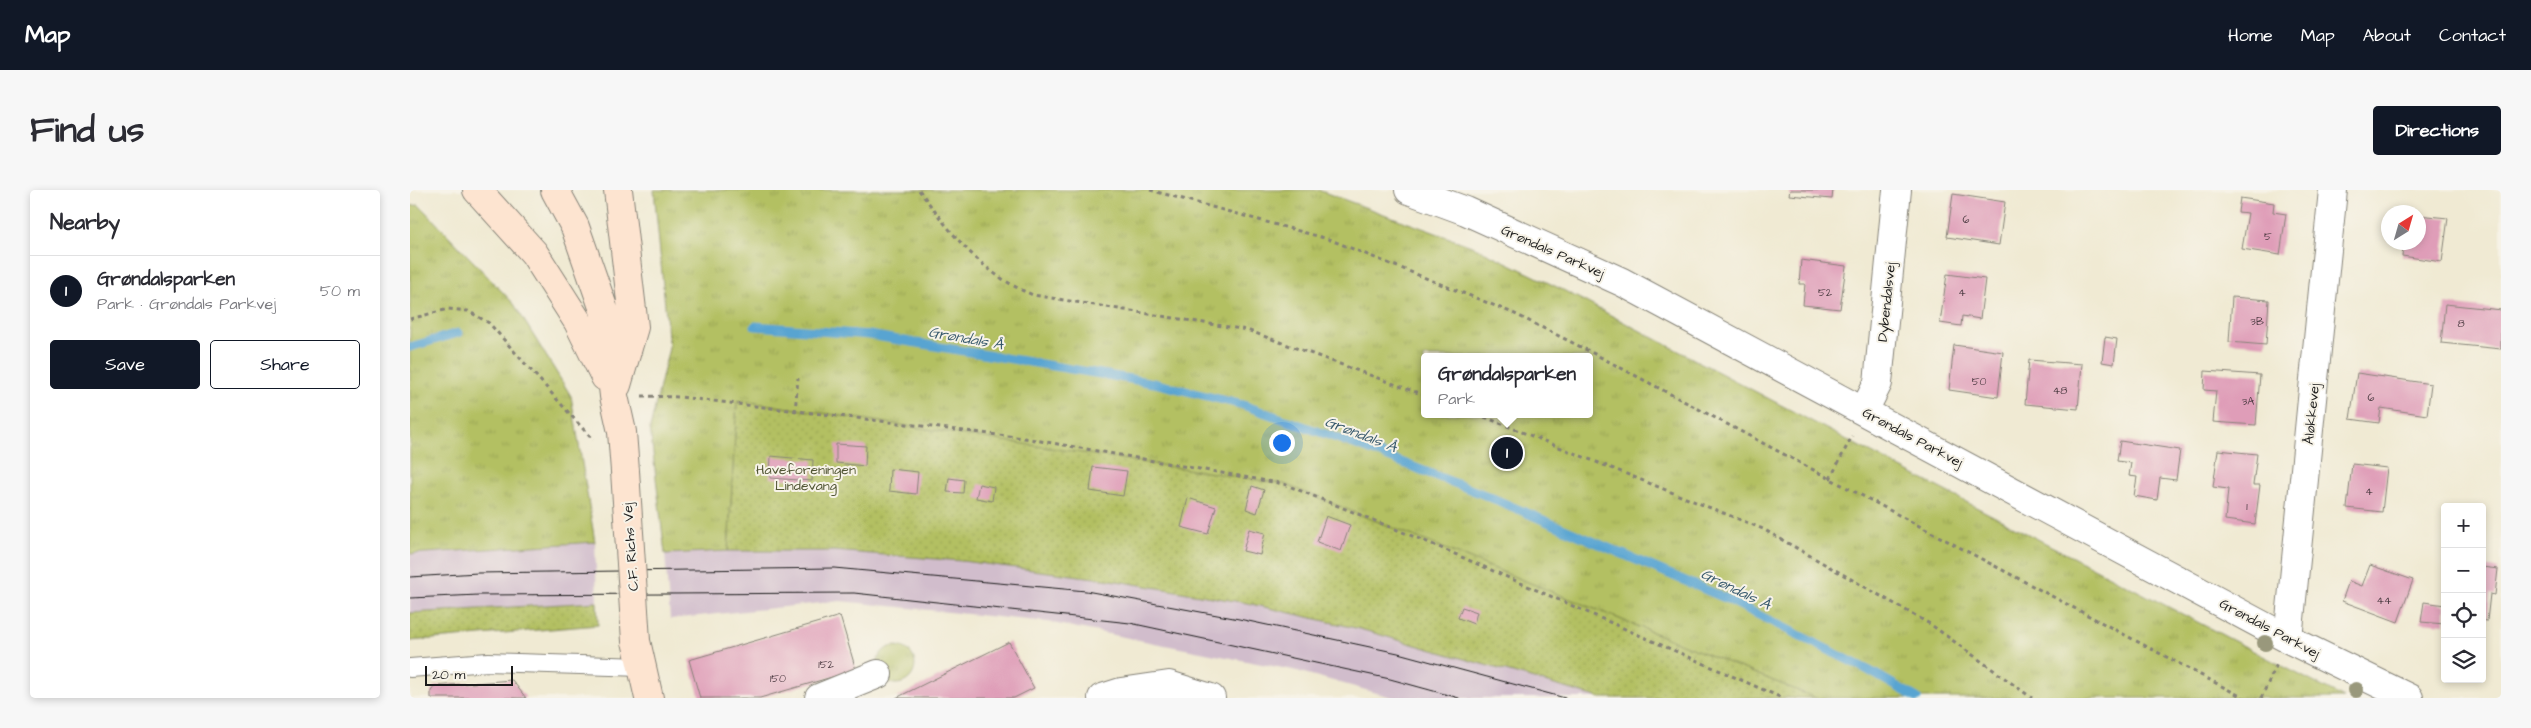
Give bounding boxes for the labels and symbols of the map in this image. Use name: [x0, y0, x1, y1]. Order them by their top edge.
north arrow: [2381, 205, 2426, 250]
house number: 6: [1963, 212, 1970, 227]
street label: Grøndals Parkvej: [1498, 220, 1608, 284]
house number: 5: [2264, 229, 2272, 244]
street label: Dybendalsvej: [1873, 261, 1901, 343]
house number: 52: [1818, 285, 1833, 300]
house number: 4: [1958, 285, 1966, 300]
house number: 3B: [2250, 314, 2264, 329]
house number: 8: [2457, 316, 2465, 331]
water label: Grøndals Å: [927, 322, 1006, 356]
house number: 50: [1972, 374, 1986, 389]
street label: Åløkkevej: [2299, 382, 2325, 446]
house number: 48: [2053, 383, 2067, 398]
house number: 6: [2368, 390, 2375, 405]
house number: 3A: [2242, 394, 2254, 409]
street label: Grøndals Parkvej: [1859, 403, 1967, 473]
water label: Grøndals Å: [1322, 411, 1401, 458]
your location: [1269, 430, 1295, 456]
pin: 1: [1491, 434, 1523, 472]
park label: Haveforeningen Lindevang: [756, 460, 856, 496]
house number: 4: [2365, 484, 2373, 499]
house number: 1: [2246, 499, 2248, 514]
street label: C.F. Richs Vej: [618, 502, 644, 592]
water label: Grøndals Å: [1697, 563, 1776, 616]
house number: 44: [2377, 593, 2392, 608]
street label: Grøndals Parkvej: [2216, 594, 2324, 664]
house number: 152: [818, 657, 834, 672]
scale bar: [425, 663, 512, 686]
house number: 150: [770, 671, 786, 686]

